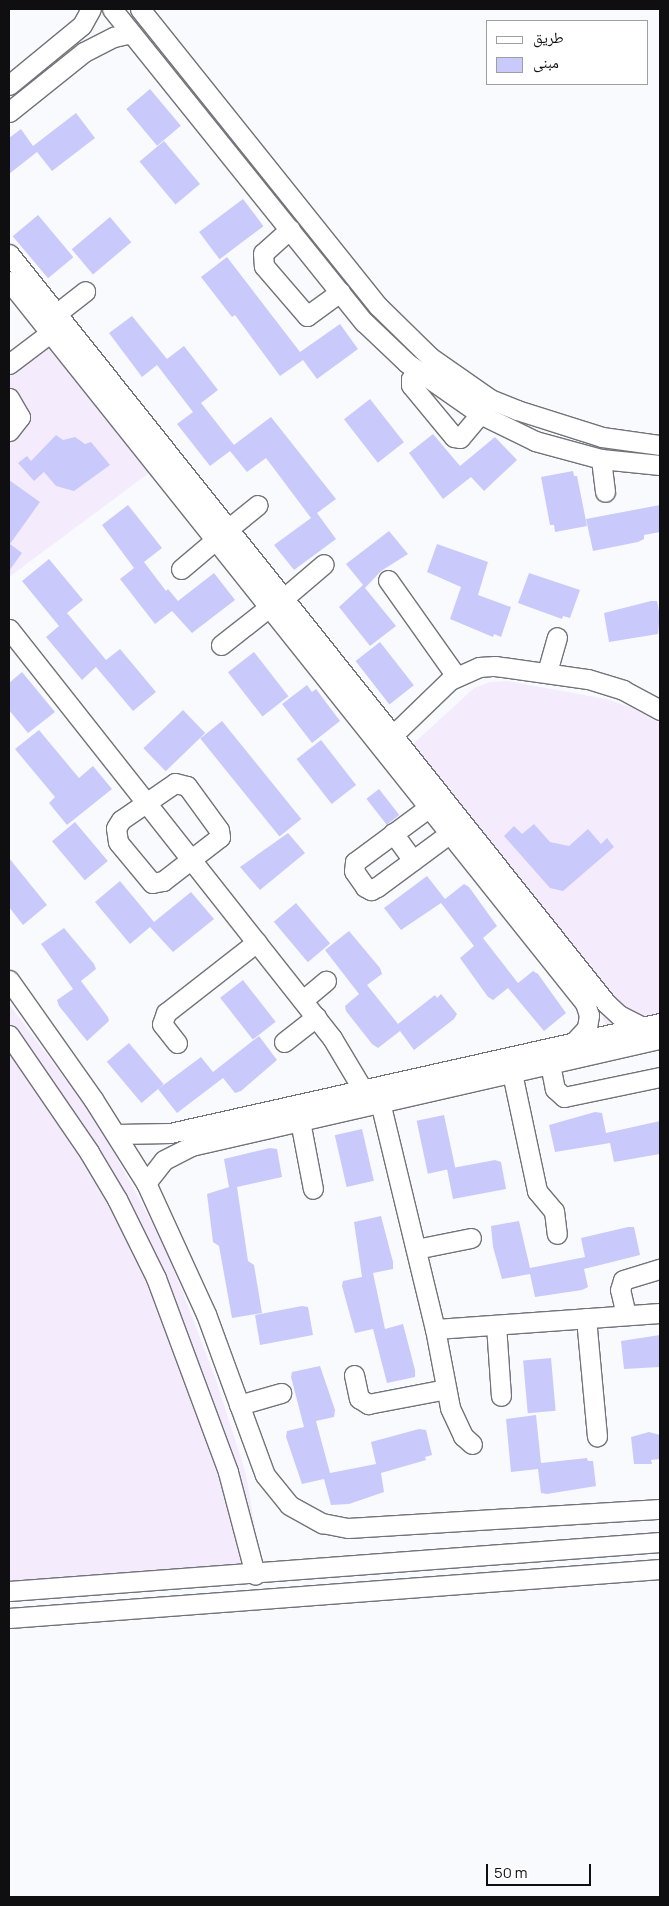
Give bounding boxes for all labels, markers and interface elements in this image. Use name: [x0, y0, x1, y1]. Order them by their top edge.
legend: [487, 20, 649, 85]
text: طريق: [533, 27, 564, 48]
text: مبنى: [533, 52, 559, 73]
scale bar: [489, 1854, 594, 1886]
text: 50 m: [494, 1862, 528, 1883]

